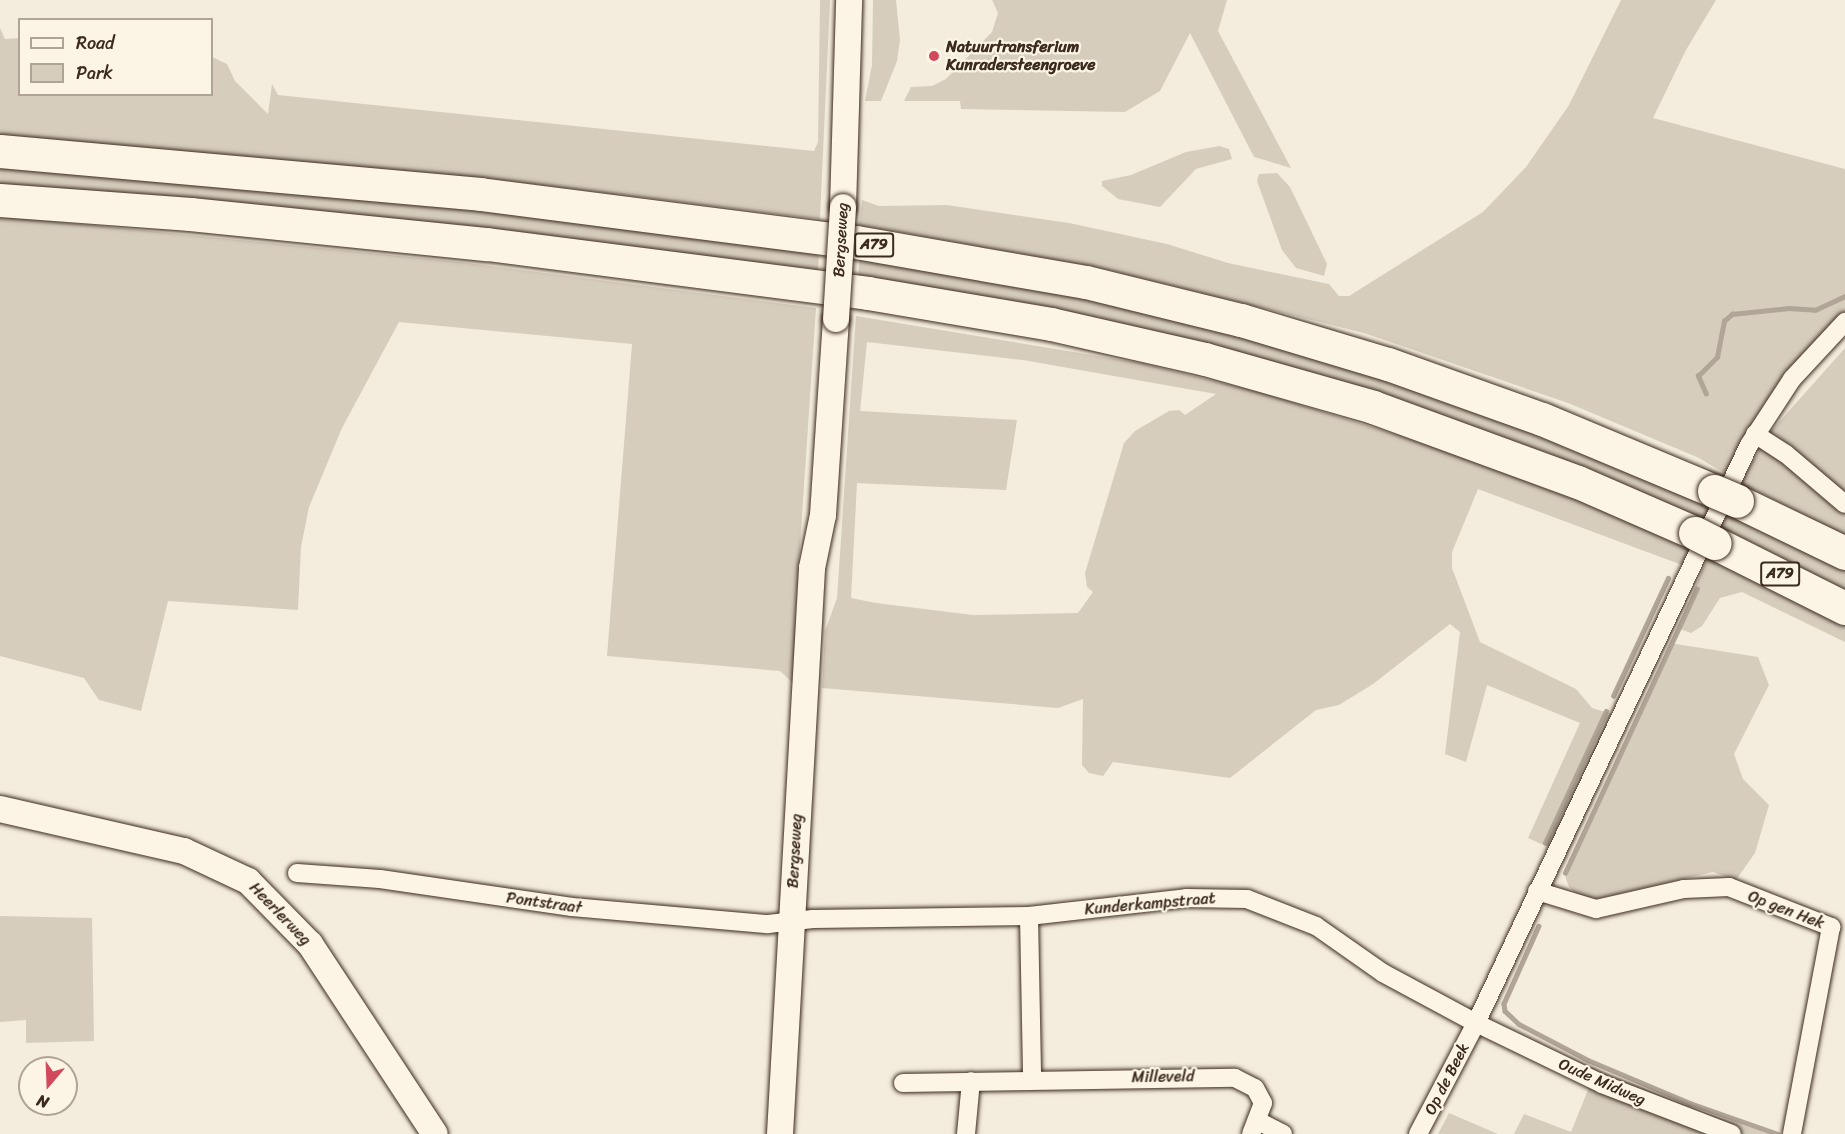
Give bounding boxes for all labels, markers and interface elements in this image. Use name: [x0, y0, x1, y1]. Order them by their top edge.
legend: [18, 18, 213, 96]
text: Road: [76, 27, 115, 59]
place label: Natuurtransferium Kunradersteengroeve: [946, 37, 1096, 75]
marker: Natuurtransferium Kunradersteengroeve: [927, 49, 941, 63]
text: Park: [76, 57, 113, 89]
street label: Bergseweg: [829, 202, 853, 278]
road number: A79: [853, 233, 895, 257]
road number: A79: [1759, 562, 1801, 586]
street label: Bergseweg: [783, 813, 807, 889]
street label: Heerlerweg: [245, 878, 315, 950]
street label: Op gen Hek: [1745, 887, 1827, 933]
street label: Pontstraat: [505, 888, 583, 918]
street label: Kunderkampstraat: [1084, 889, 1216, 919]
street label: Op de Beek: [1421, 1040, 1473, 1118]
street label: Oude Midweg: [1556, 1054, 1648, 1110]
north arrow: [18, 1056, 78, 1116]
street label: Milleveld: [1131, 1067, 1195, 1087]
text: N: [33, 1086, 53, 1117]

